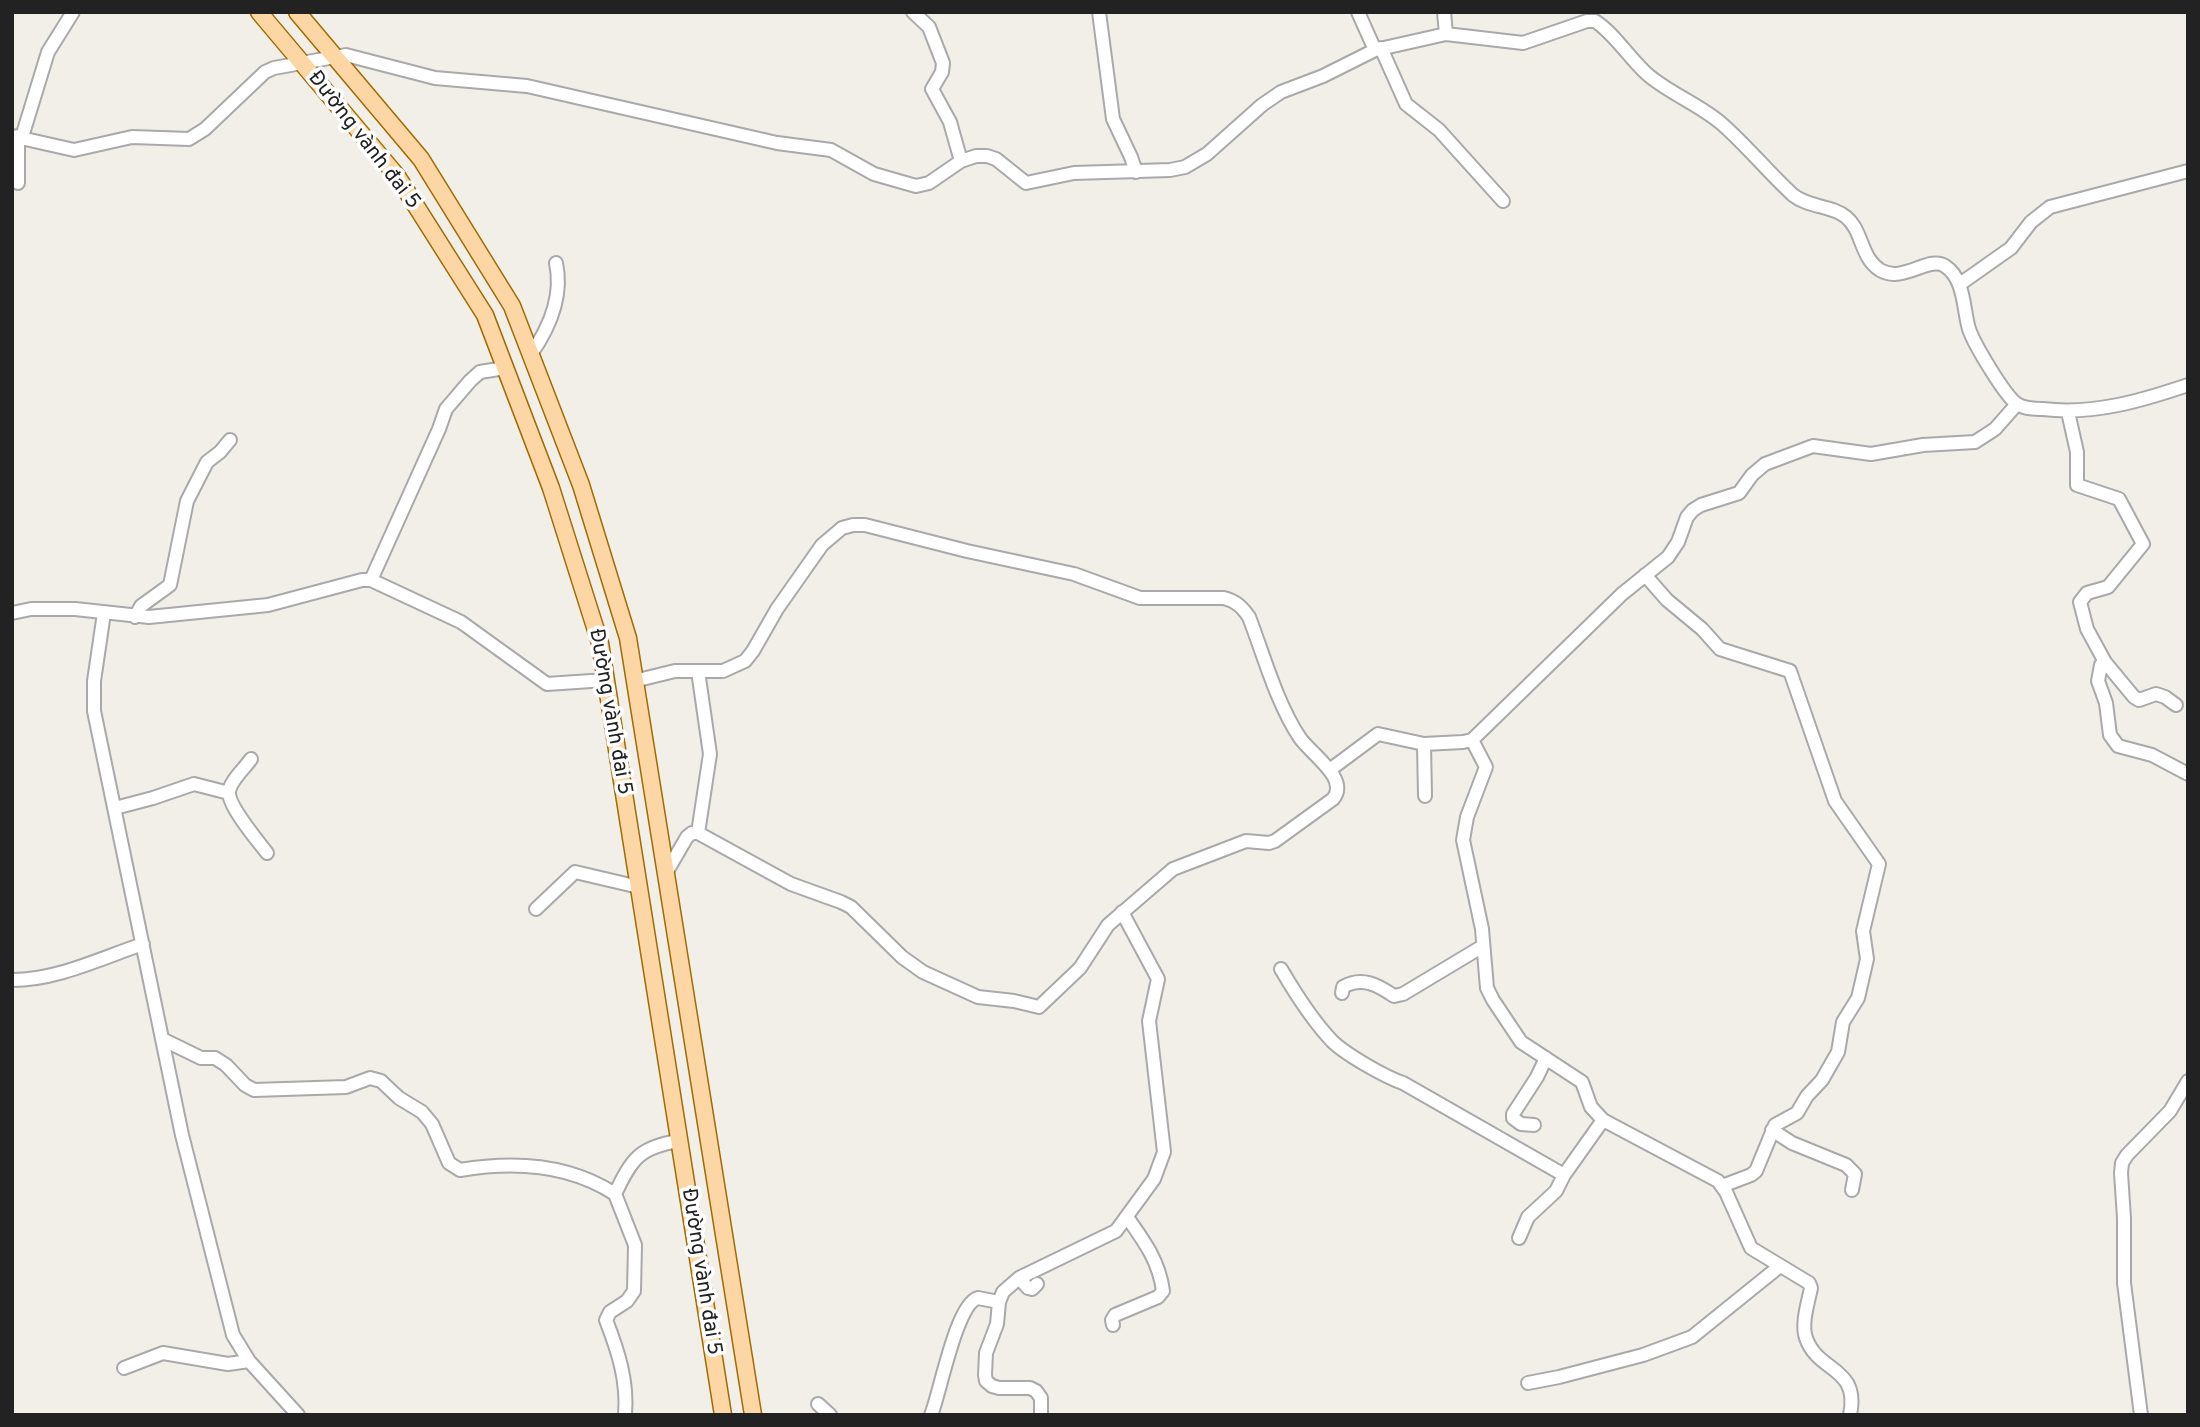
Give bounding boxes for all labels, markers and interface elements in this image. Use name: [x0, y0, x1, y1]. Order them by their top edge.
street label: Đường vành đai 5: [301, 67, 425, 215]
street label: Đường vành đai 5: [582, 627, 636, 797]
street label: Đường vành đai 5: [674, 1187, 726, 1357]

